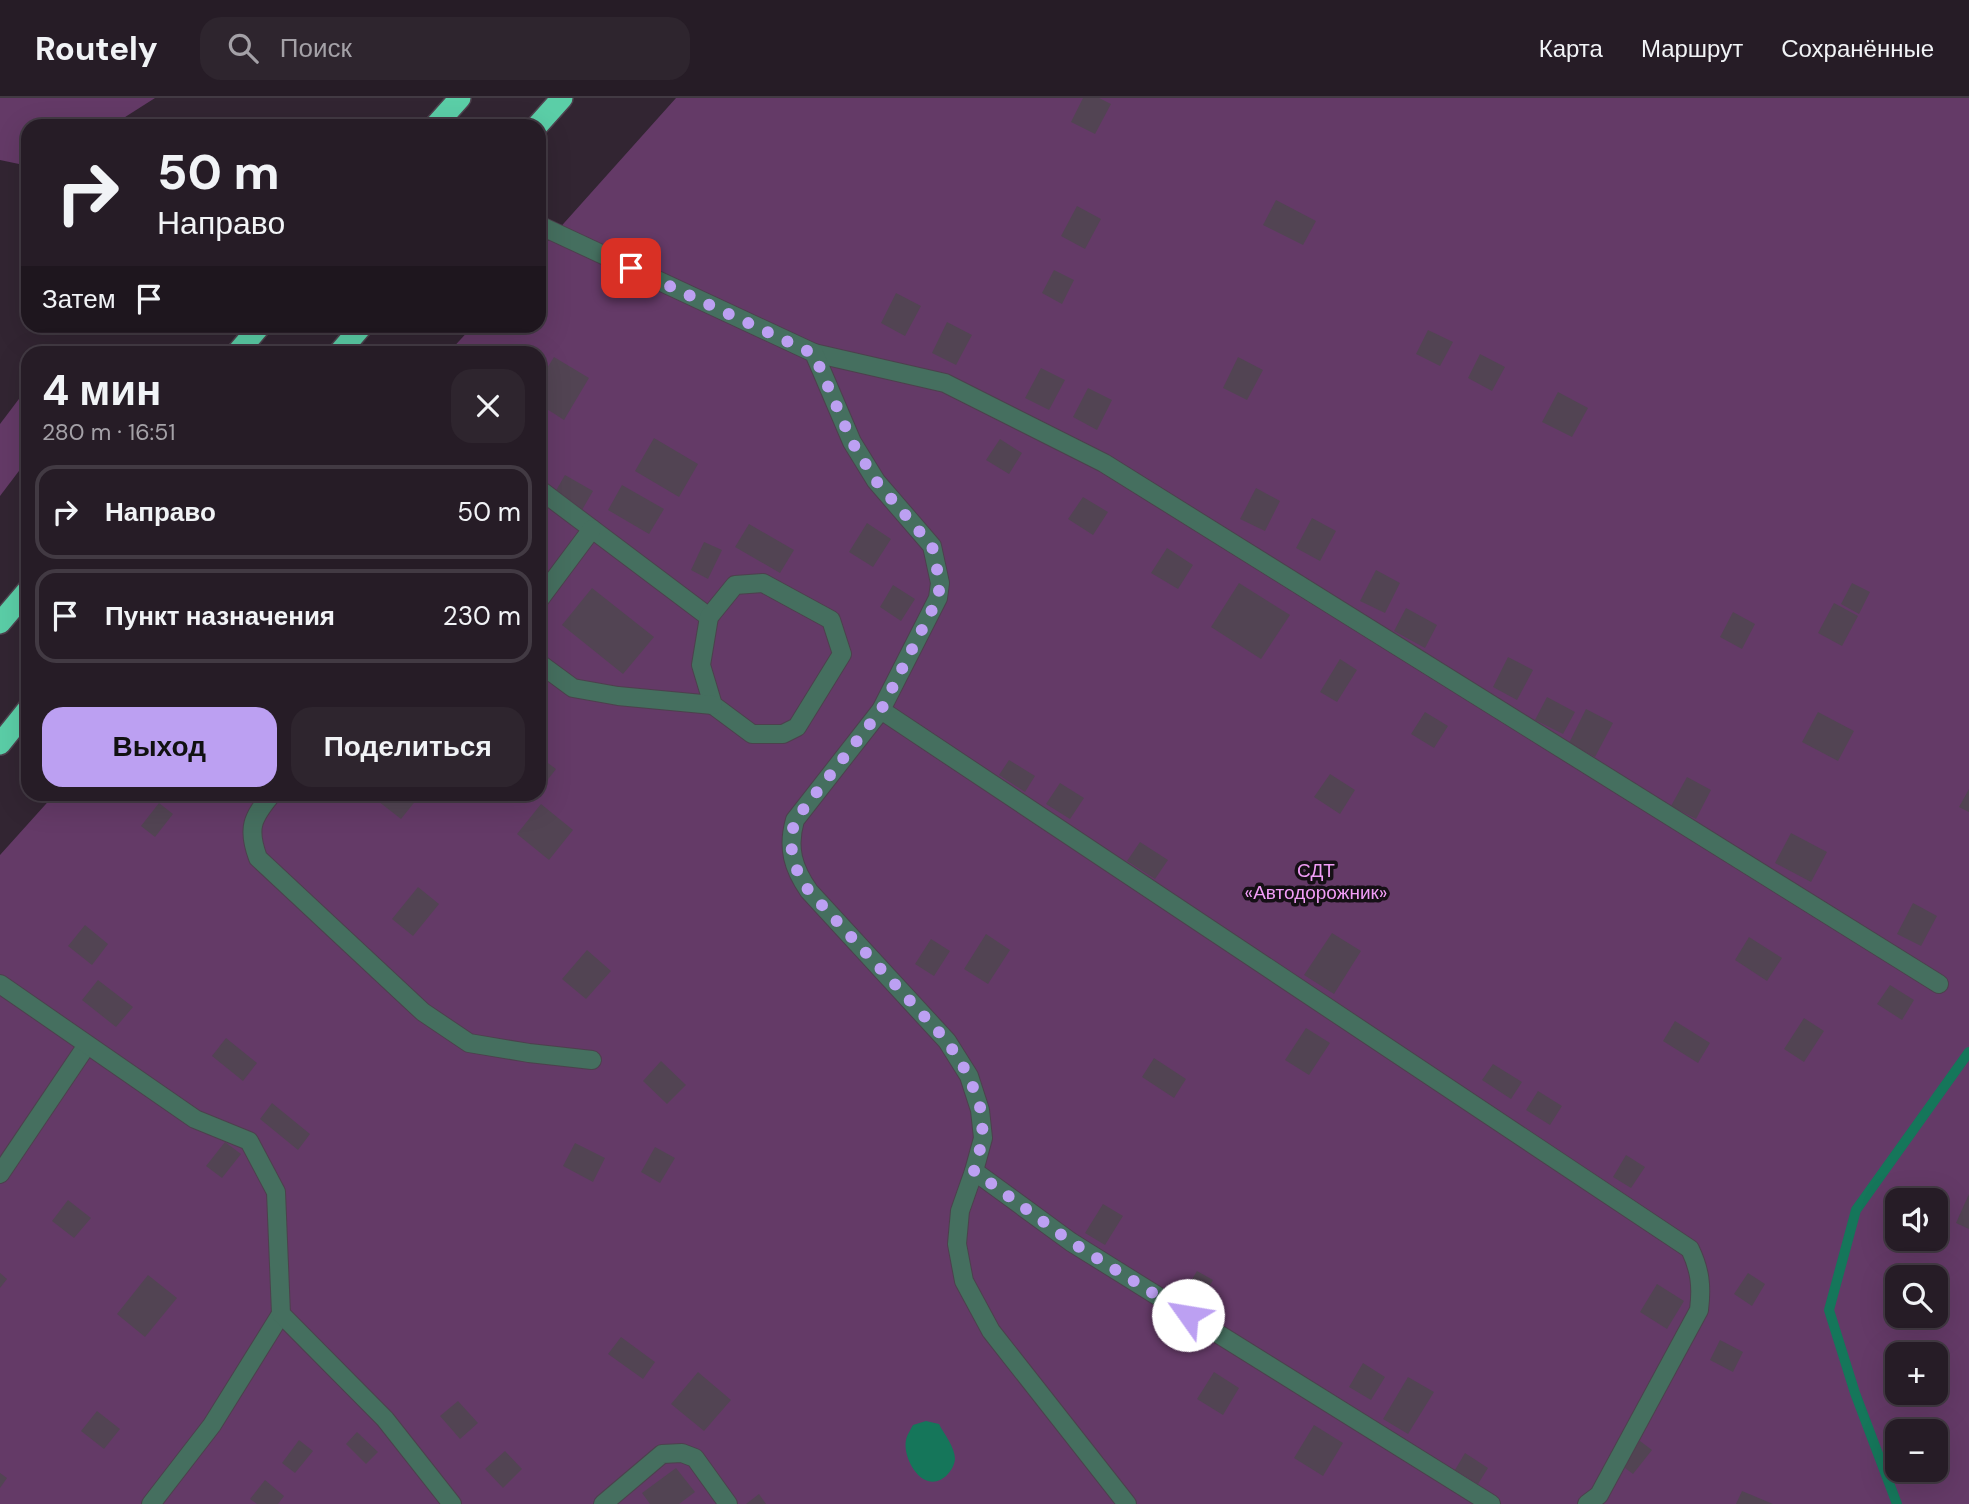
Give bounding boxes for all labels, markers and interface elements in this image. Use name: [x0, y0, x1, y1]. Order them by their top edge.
search box: [200, 17, 690, 80]
text: Routely: [35, 27, 158, 70]
icon: search: [224, 29, 262, 67]
text: Поиск: [280, 31, 352, 65]
text: Карта: [1539, 33, 1603, 64]
text: Маршрут: [1641, 33, 1743, 64]
text: Сохранённые: [1781, 33, 1934, 64]
text: 50 m: [157, 140, 280, 204]
icon: right: [42, 147, 133, 238]
text: Направо: [157, 202, 285, 244]
pin: [601, 238, 661, 298]
icon: arrive: [612, 249, 650, 287]
icon: arrive: [130, 280, 168, 318]
text: Затем: [42, 282, 116, 316]
text: 4 мин: [42, 363, 161, 418]
button: close: [451, 369, 525, 443]
text: 280 m · 16:51: [42, 417, 175, 447]
icon: right: [46, 493, 84, 531]
text: Направо: [105, 495, 216, 529]
text: 50 m: [457, 495, 521, 529]
icon: arrive: [46, 597, 84, 635]
text: Пункт назначения: [105, 599, 335, 633]
text: 230 m: [443, 599, 521, 633]
button: Выход: [42, 707, 277, 787]
button: Поделиться: [291, 707, 525, 787]
park label: СДТ «Автодорожник»: [1245, 858, 1387, 905]
map controls: [1885, 1188, 1948, 1482]
button: sound: [1885, 1188, 1948, 1251]
button: search: [1885, 1265, 1948, 1328]
position arrow: [1151, 1278, 1225, 1352]
button: +: [1885, 1342, 1948, 1405]
button: −: [1885, 1419, 1948, 1482]

